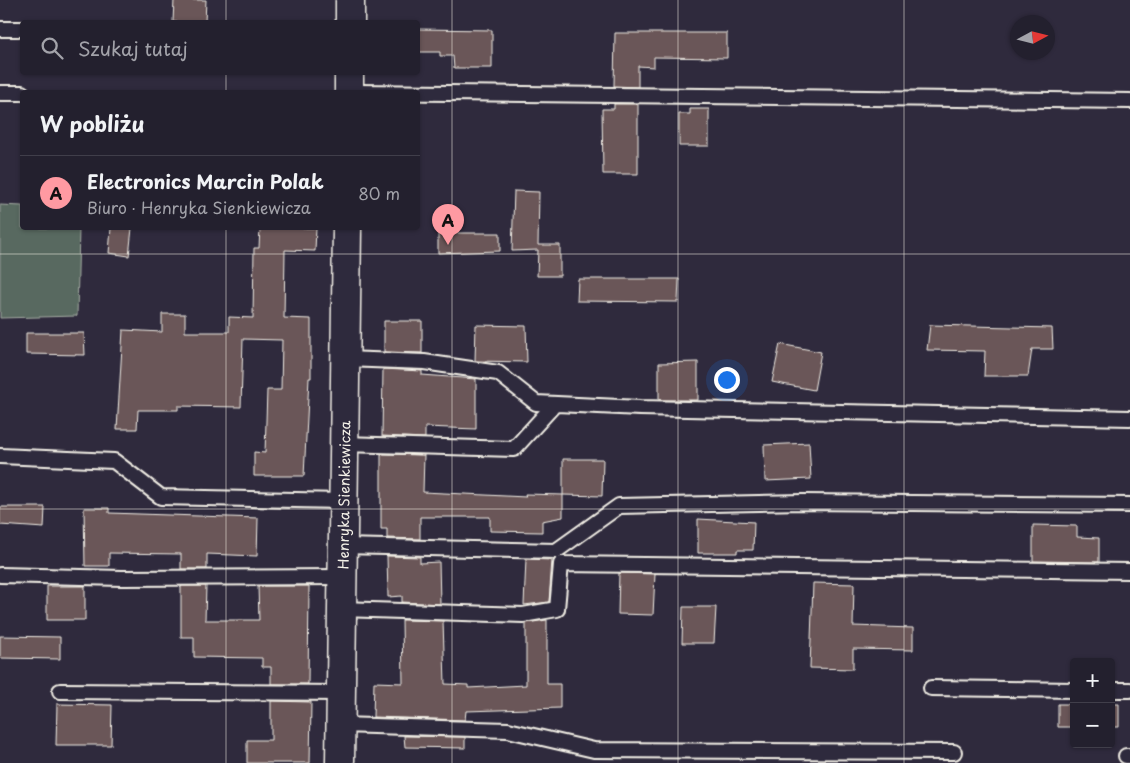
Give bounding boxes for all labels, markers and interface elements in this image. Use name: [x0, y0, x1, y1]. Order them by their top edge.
north arrow: [1010, 15, 1055, 60]
search box: [20, 20, 420, 75]
icon: search: [38, 34, 66, 62]
text: Szukaj tutaj: [78, 34, 188, 62]
text: W pobliżu: [40, 107, 145, 139]
text: Electronics Marcin Polak: [87, 167, 324, 195]
text: A: [50, 181, 62, 205]
text: 80 m: [358, 181, 400, 205]
text: Biuro · Henryka Sienkiewicza: [87, 195, 311, 219]
pin: A: [432, 204, 464, 245]
your location: [714, 367, 740, 393]
street label: Henryka Sienkiewicza: [332, 420, 355, 569]
map controls: [1070, 658, 1115, 748]
button: +: [1070, 658, 1115, 703]
button: −: [1070, 703, 1115, 748]

